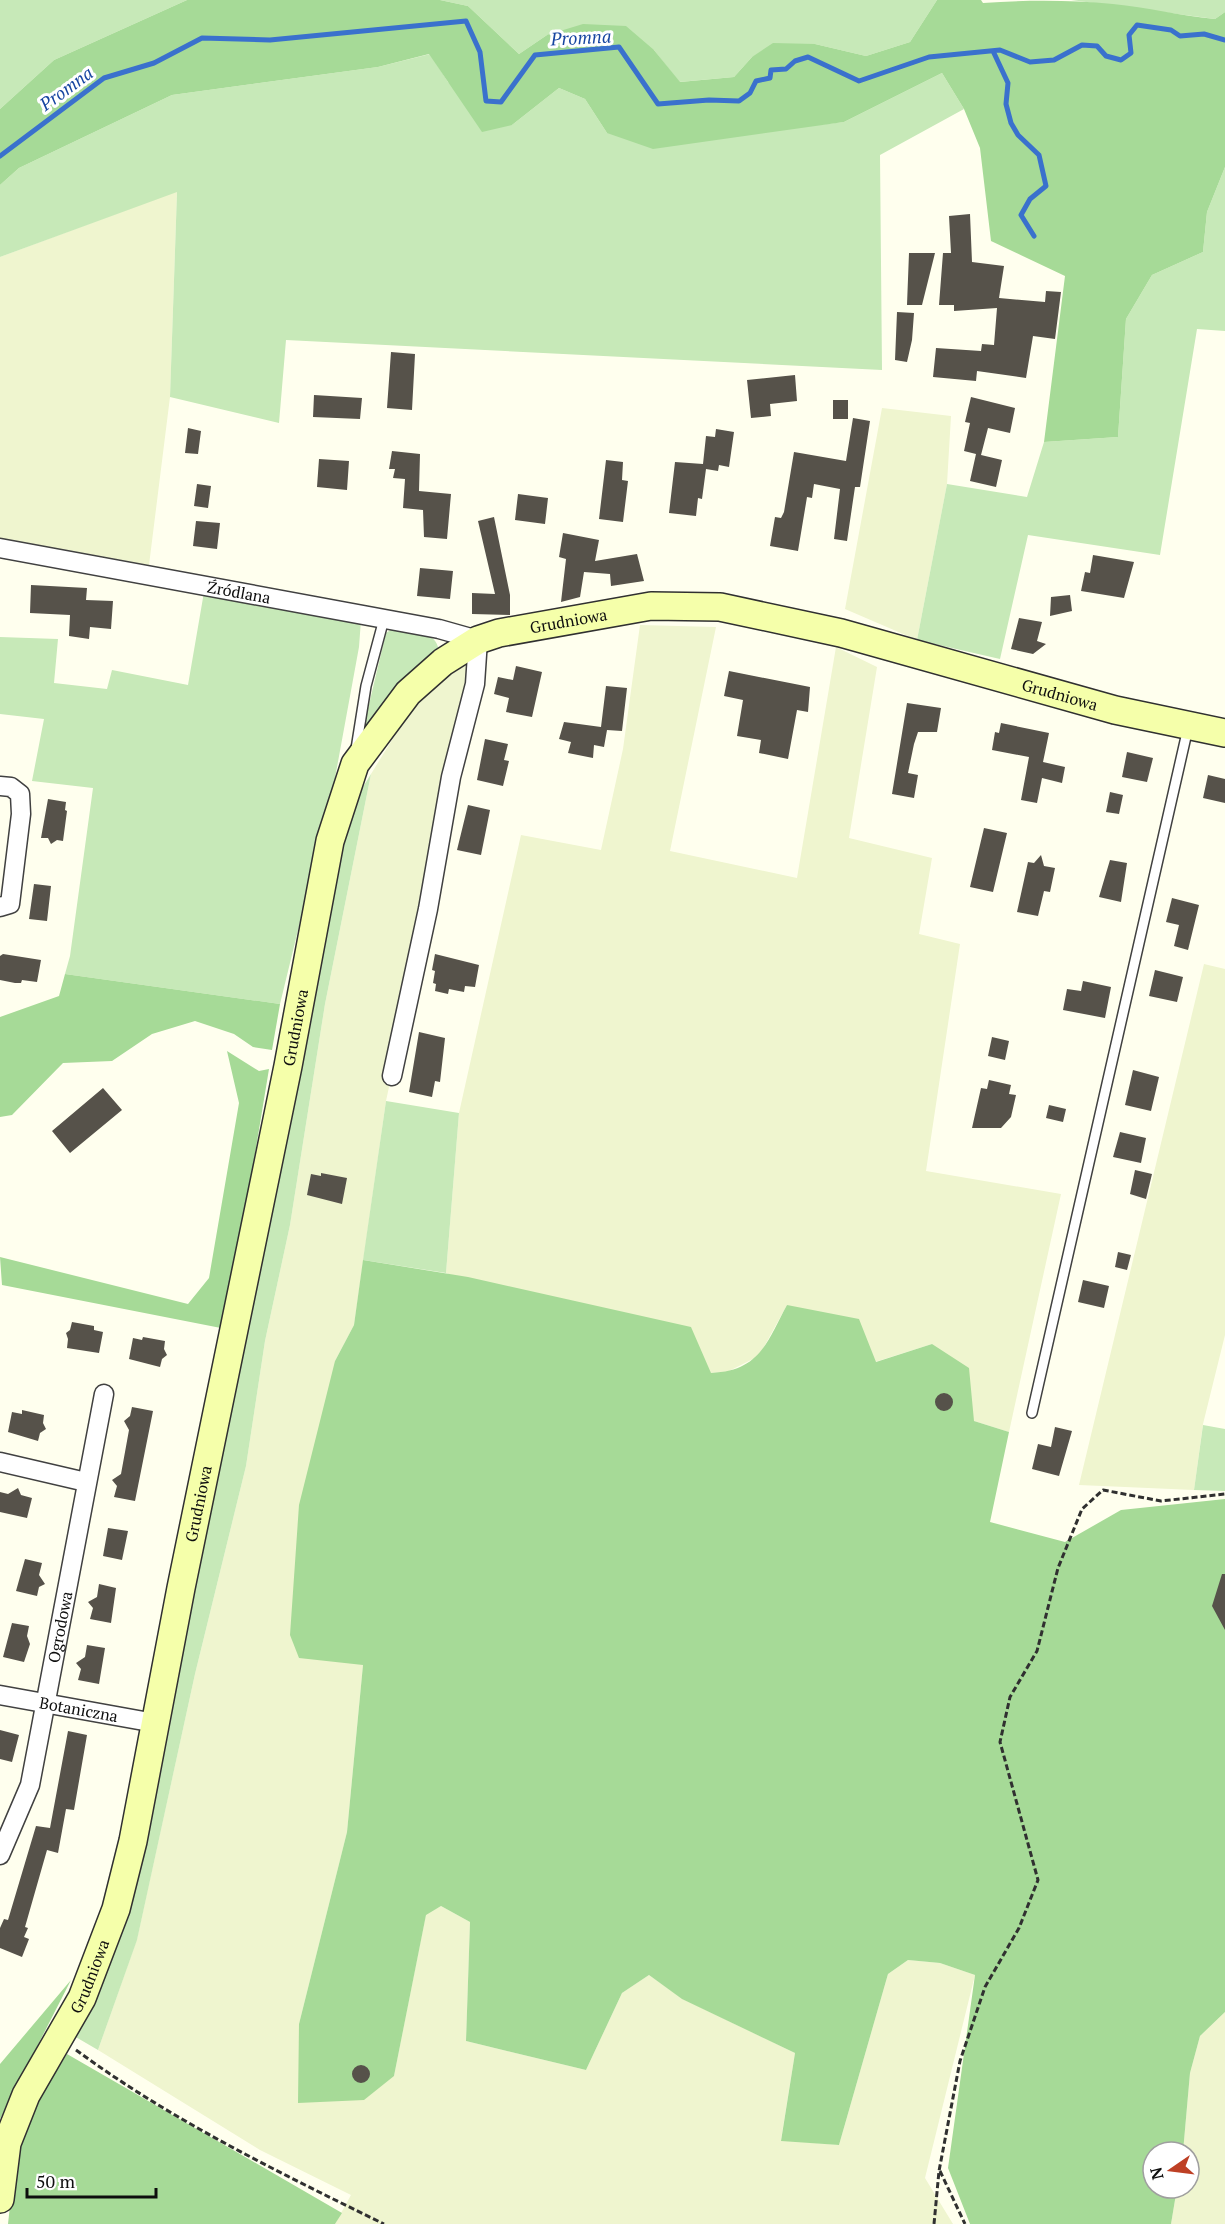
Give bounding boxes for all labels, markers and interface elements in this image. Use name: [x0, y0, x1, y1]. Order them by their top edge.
water label: Promna: [549, 23, 612, 51]
water label: Promna: [34, 60, 98, 116]
street label: Źródlana: [205, 575, 273, 609]
street label: Grudniowa: [528, 603, 609, 638]
street label: Grudniowa: [1019, 673, 1100, 716]
street label: Grudniowa: [277, 987, 313, 1068]
street label: Grudniowa: [180, 1463, 217, 1544]
street label: Ogrodowa: [42, 1589, 77, 1665]
street label: Botaniczna: [38, 1691, 120, 1727]
street label: Grudniowa: [64, 1936, 114, 2017]
north arrow: [1141, 2140, 1201, 2200]
scale bar: [27, 2161, 156, 2199]
text: N: [1144, 2165, 1169, 2182]
text: 50 m: [36, 2169, 76, 2193]

